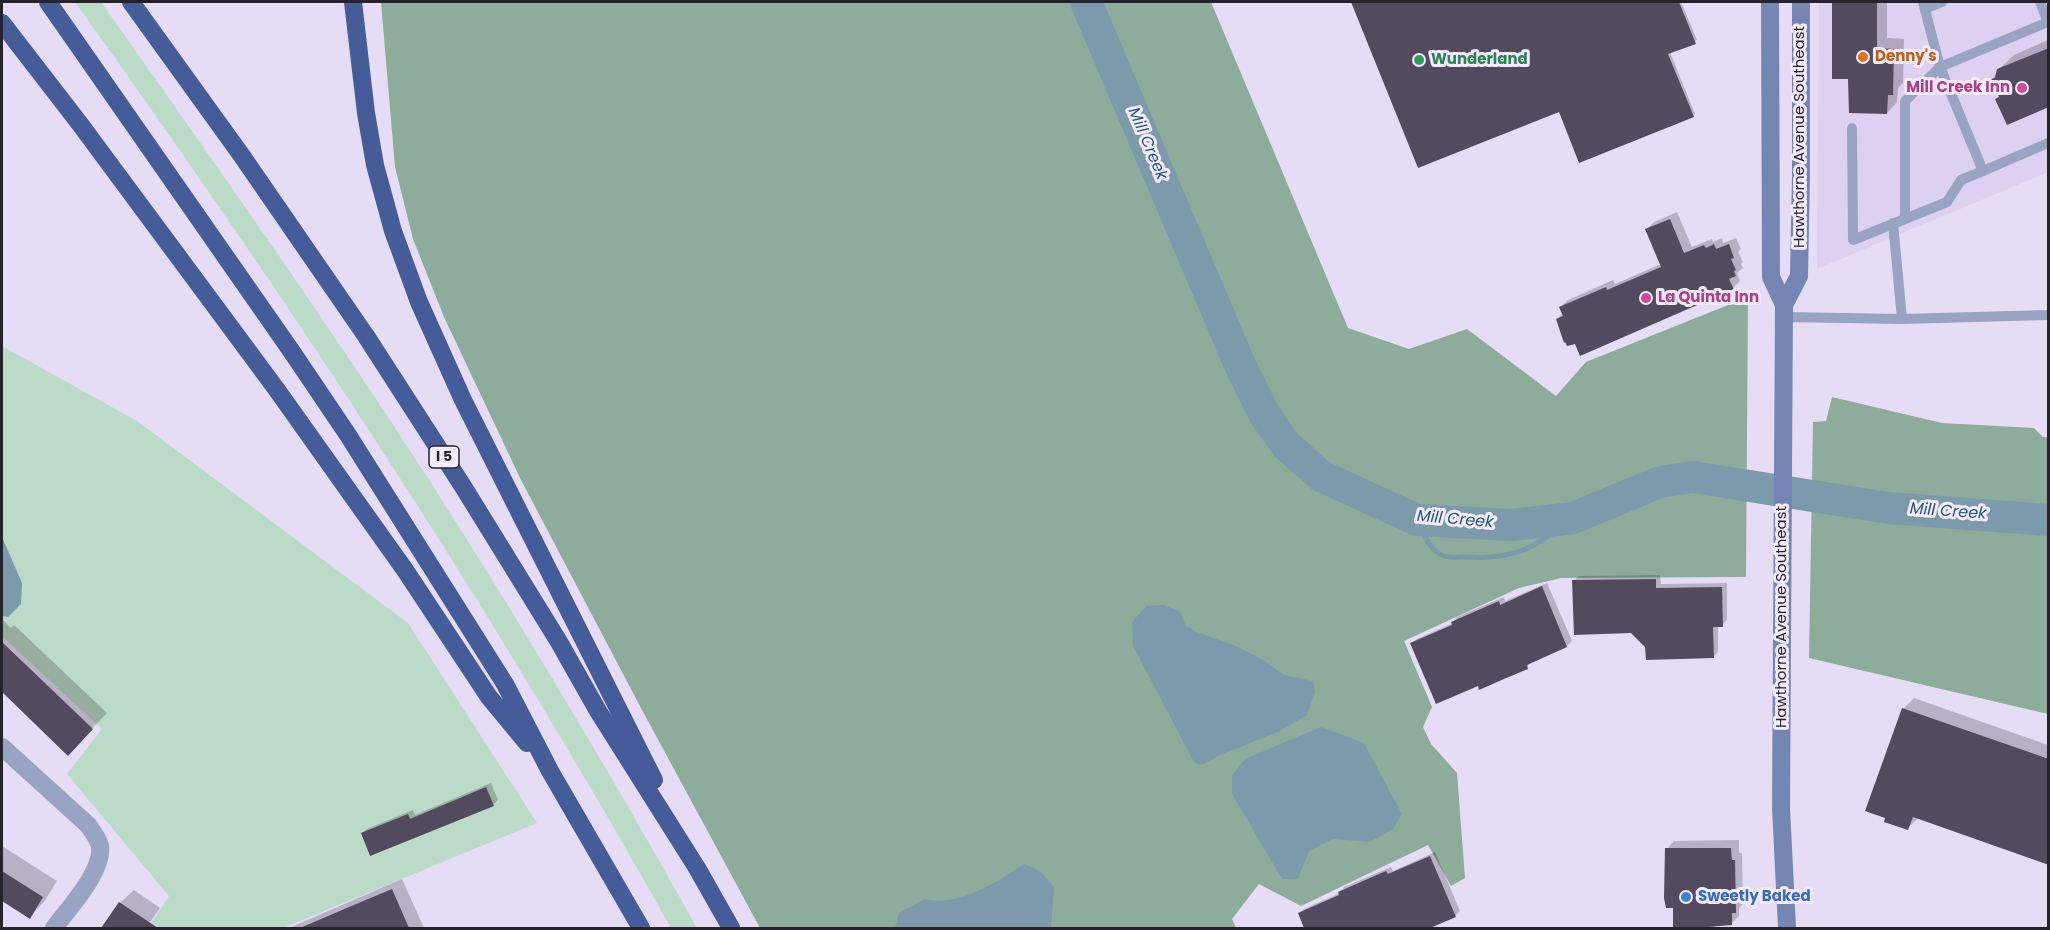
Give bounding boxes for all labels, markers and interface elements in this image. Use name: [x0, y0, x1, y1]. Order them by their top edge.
street label: Hawthorne Avenue Southeast: [1791, 26, 1809, 248]
place label: Denny's: [1875, 48, 1937, 66]
marker: Denny's: [1856, 50, 1870, 64]
place label: Wunderland: [1431, 51, 1528, 69]
marker: Wunderland: [1412, 53, 1426, 67]
place label: Mill Creek Inn: [1906, 79, 2010, 97]
marker: Mill Creek Inn: [2015, 81, 2029, 95]
water label: Mill Creek: [1123, 105, 1171, 183]
place label: La Quinta Inn: [1658, 289, 1759, 307]
marker: La Quinta Inn: [1639, 291, 1653, 305]
road number: I 5: [429, 446, 459, 468]
water label: Mill Creek: [1909, 500, 1987, 524]
street label: Hawthorne Avenue Southeast: [1773, 506, 1791, 728]
water label: Mill Creek: [1416, 507, 1494, 533]
place label: Sweetly Baked: [1698, 888, 1811, 906]
marker: Sweetly Baked: [1679, 890, 1693, 904]

